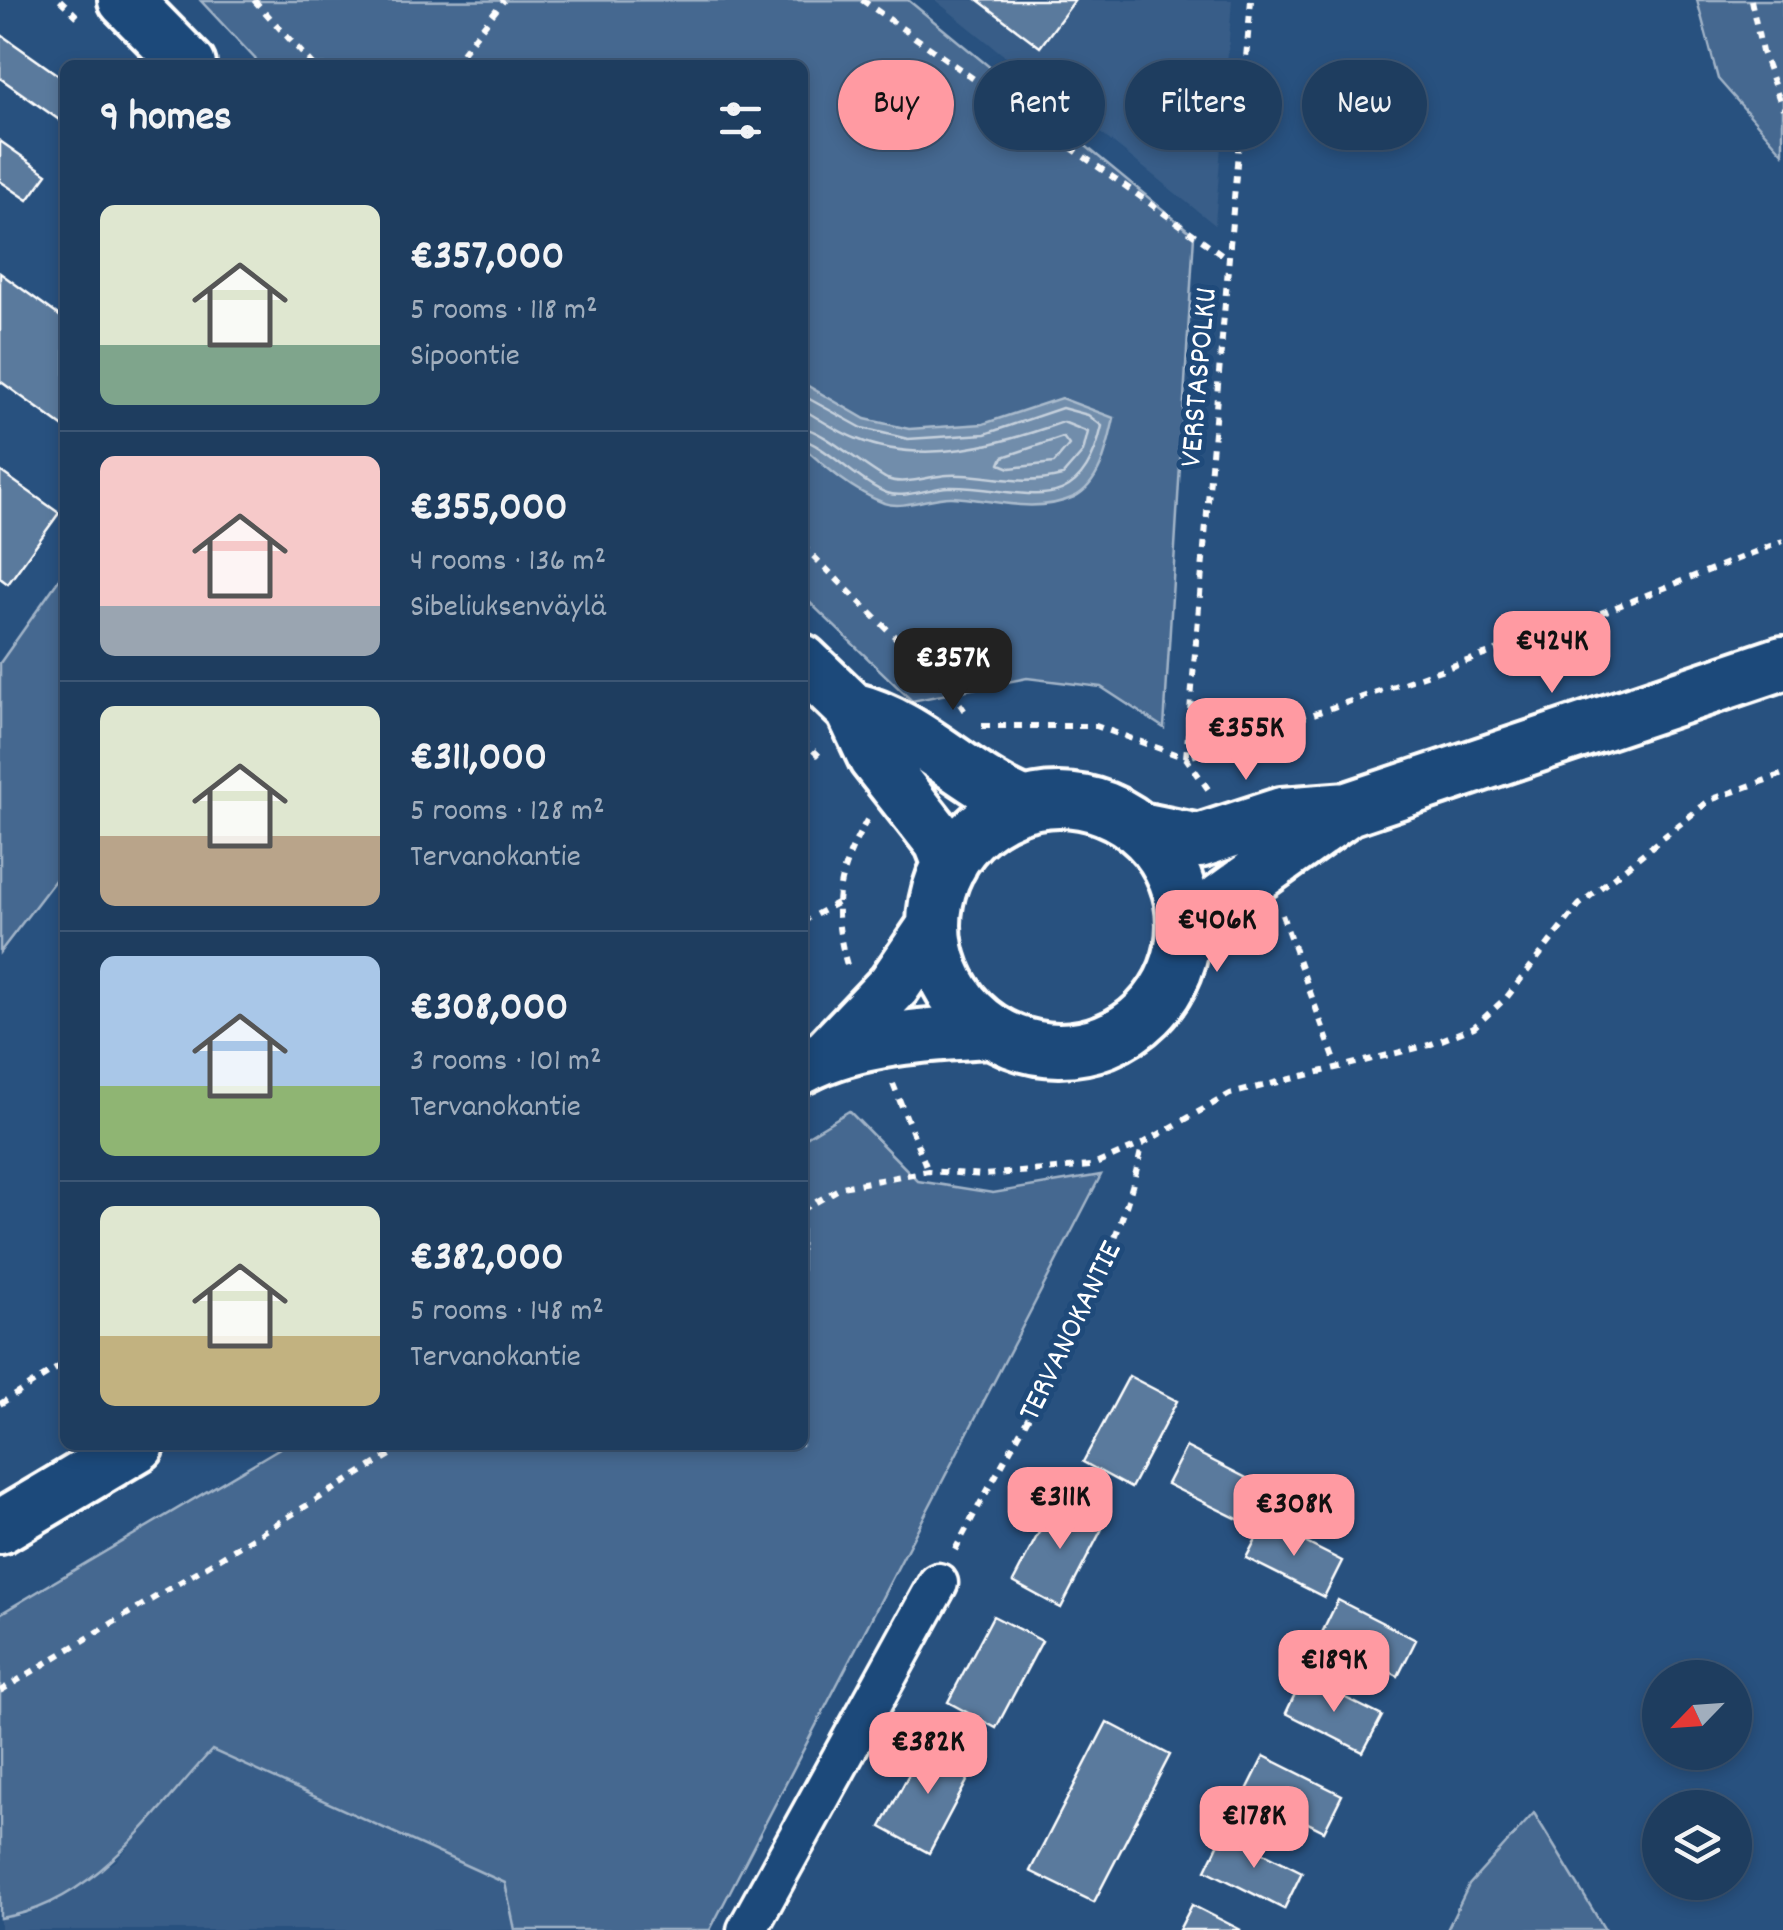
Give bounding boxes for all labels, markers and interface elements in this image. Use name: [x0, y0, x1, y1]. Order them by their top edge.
chip: Buy: [838, 60, 954, 150]
chip: Rent: [974, 60, 1105, 150]
chip: Filters: [1125, 60, 1282, 150]
chip: New: [1302, 60, 1427, 150]
text: 9 homes: [100, 90, 232, 150]
icon: filters: [713, 93, 768, 148]
text: €357,000: [410, 229, 564, 289]
icon: home: [180, 245, 300, 365]
street label: VERSTASPOLKU: [1170, 286, 1232, 469]
text: 5 rooms · 118 m²: [410, 289, 598, 335]
text: Sipoontie: [410, 335, 520, 381]
text: €355,000: [410, 480, 568, 540]
icon: home: [180, 496, 300, 616]
text: 4 rooms · 136 m²: [410, 540, 606, 586]
text: Sibeliuksenväylä: [410, 586, 606, 632]
pin: €424K: [1482, 611, 1622, 696]
text: €424K: [1515, 620, 1589, 666]
pin: €357K: [883, 628, 1023, 713]
text: €357K: [916, 637, 990, 683]
pin: €355K: [1176, 698, 1316, 783]
text: €355K: [1208, 707, 1284, 753]
text: €311,000: [410, 730, 547, 790]
icon: home: [180, 746, 300, 866]
text: 5 rooms · 128 m²: [410, 790, 605, 836]
text: Tervanokantie: [410, 836, 581, 882]
pin: €406K: [1147, 890, 1287, 975]
text: €406K: [1177, 899, 1257, 945]
text: €308,000: [410, 980, 568, 1040]
icon: home: [180, 996, 300, 1116]
text: 3 rooms · 101 m²: [410, 1040, 602, 1086]
text: Tervanokantie: [410, 1086, 581, 1132]
text: €382,000: [410, 1230, 564, 1290]
street label: TERVANOKANTIE: [1009, 1234, 1136, 1430]
icon: home: [180, 1246, 300, 1366]
text: 5 rooms · 148 m²: [410, 1290, 604, 1336]
text: Tervanokantie: [410, 1336, 581, 1382]
pin: €311K: [990, 1467, 1130, 1552]
pin: €308K: [1224, 1474, 1364, 1559]
text: €311K: [1030, 1476, 1090, 1522]
text: €308K: [1255, 1483, 1333, 1529]
pin: €189K: [1264, 1630, 1404, 1715]
text: €189K: [1300, 1639, 1368, 1685]
north arrow: [1642, 1660, 1752, 1770]
map controls: [1642, 1660, 1752, 1900]
pin: €382K: [858, 1712, 998, 1797]
text: €382K: [891, 1721, 965, 1767]
pin: €178K: [1184, 1786, 1324, 1871]
button: layers: [1642, 1790, 1752, 1900]
text: €178K: [1222, 1795, 1286, 1841]

